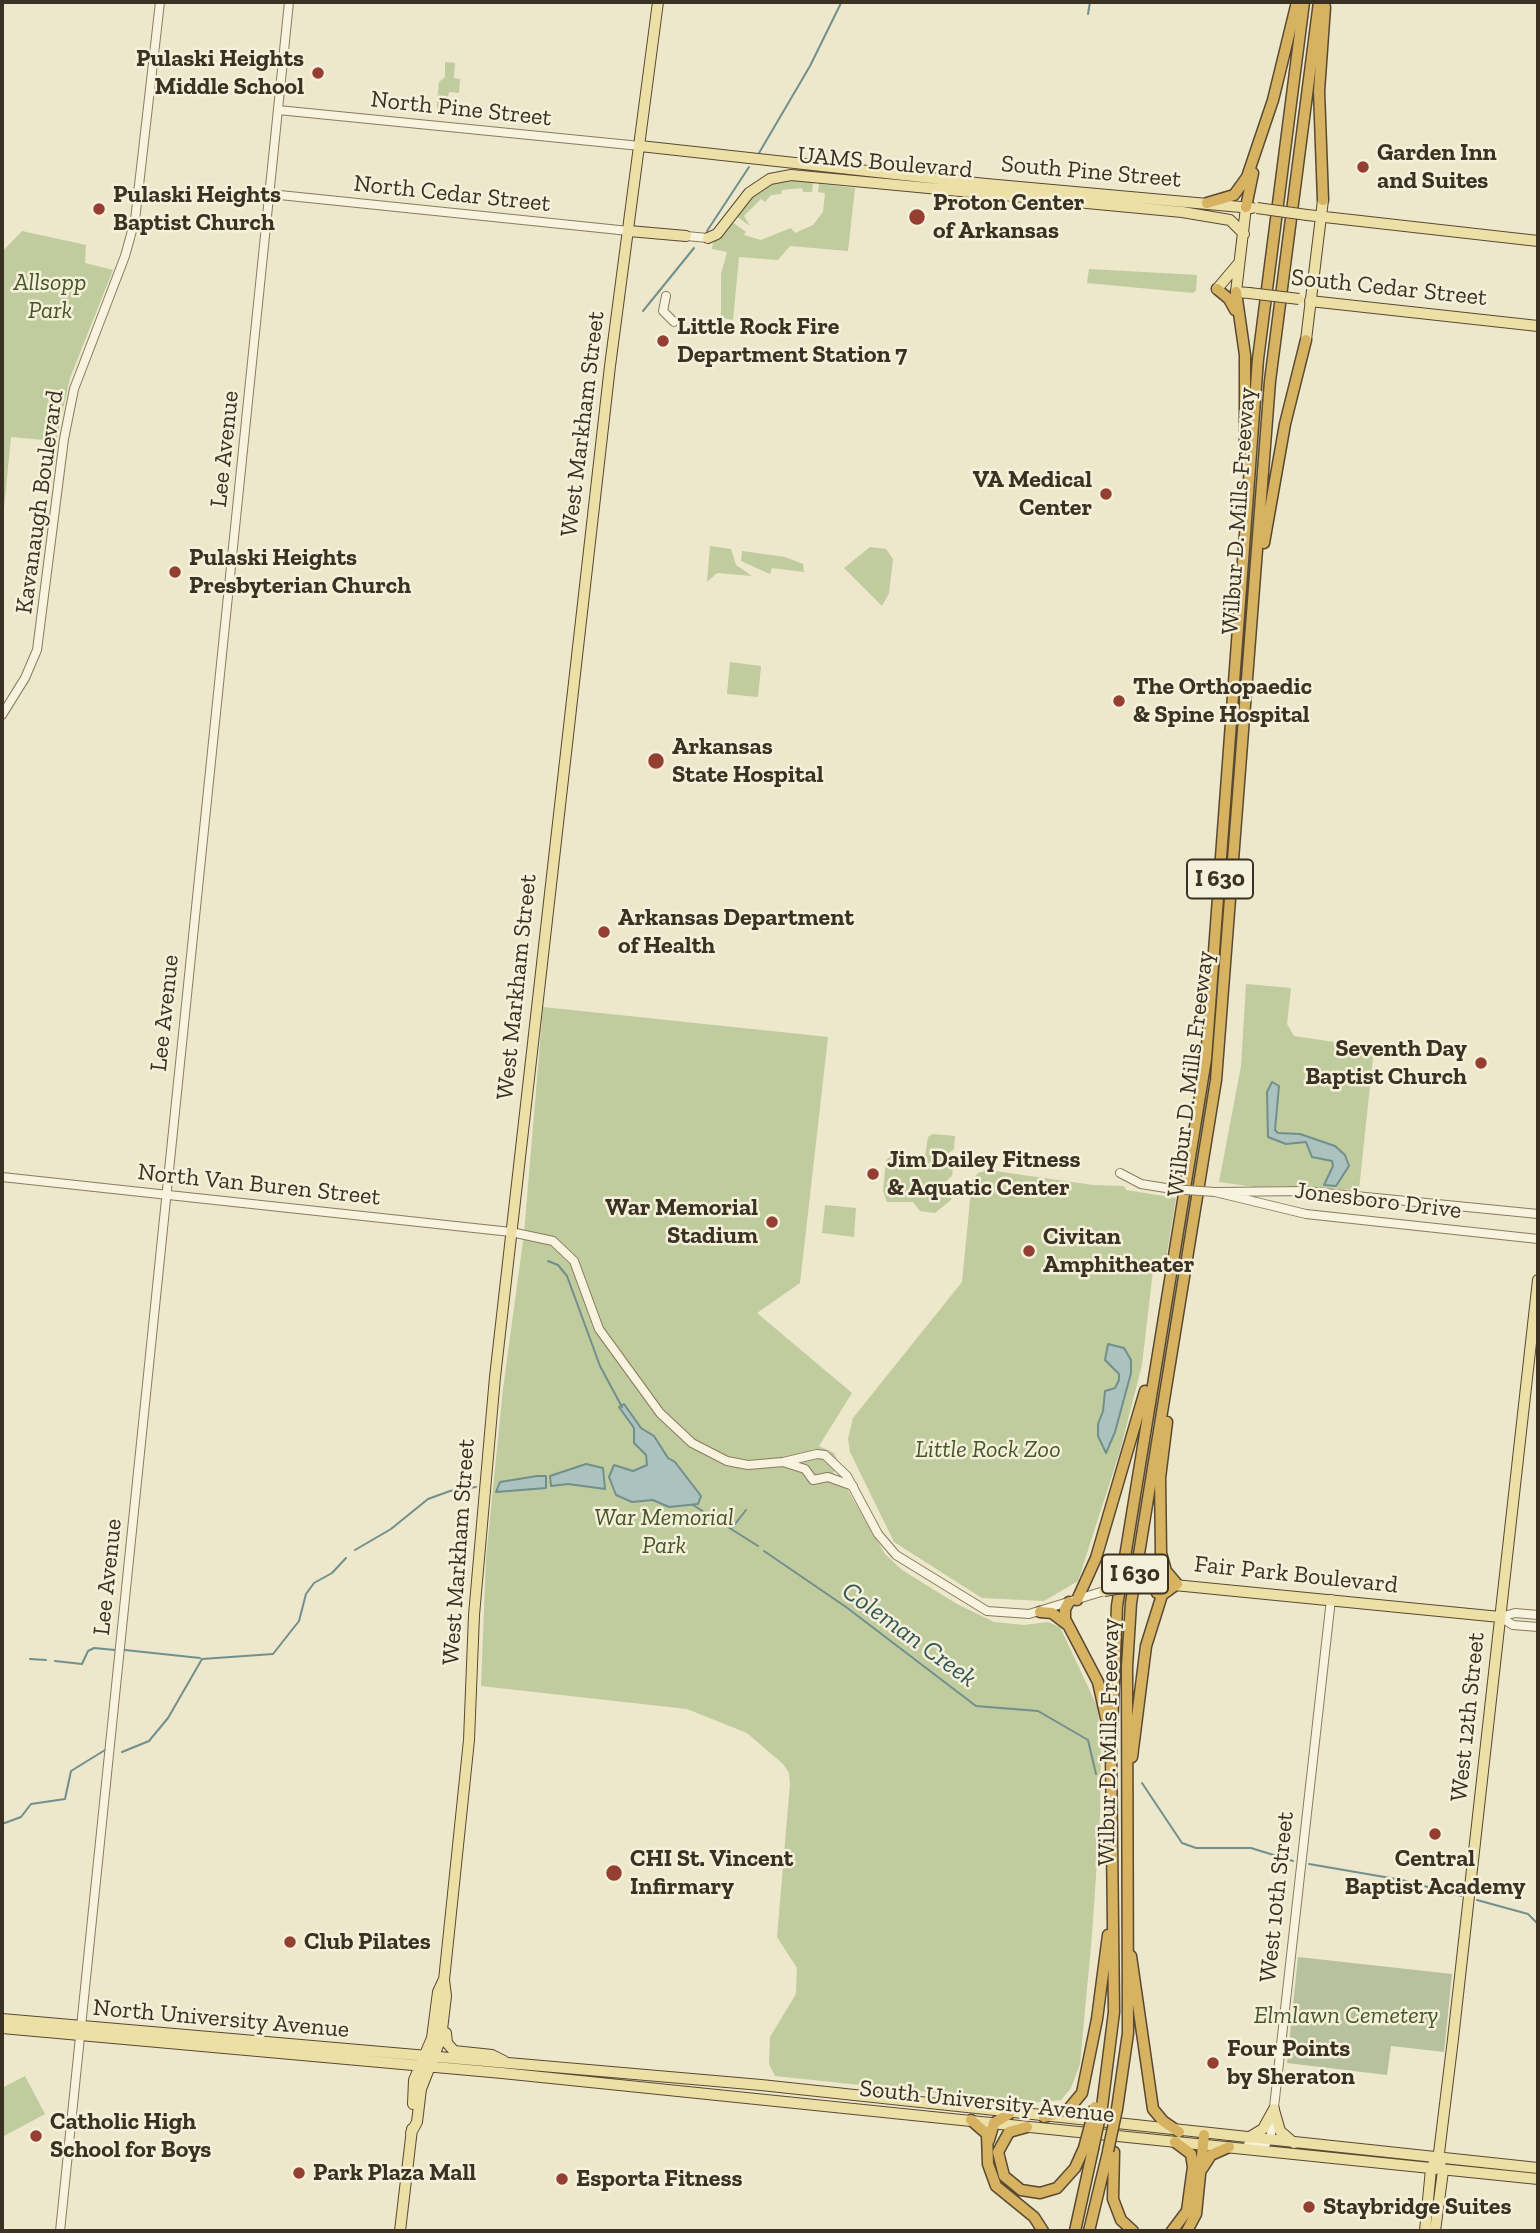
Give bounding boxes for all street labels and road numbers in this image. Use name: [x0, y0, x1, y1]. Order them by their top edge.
street label: North Pine Street: [369, 85, 553, 133]
street label: UAMS Boulevard: [796, 141, 974, 185]
street label: South Pine Street: [1000, 150, 1182, 194]
street label: North Cedar Street: [352, 169, 552, 219]
street label: South Cedar Street: [1290, 263, 1488, 313]
street label: West Markham Street: [555, 310, 611, 538]
street label: Wilbur D. Mills Freeway: [1216, 386, 1262, 636]
street label: Kavanaugh Boulevard: [10, 388, 70, 616]
street label: Lee Avenue: [205, 389, 245, 509]
road number: I 630: [1187, 860, 1253, 898]
street label: West Markham Street: [491, 873, 543, 1101]
street label: Wilbur D. Mills Freeway: [1162, 949, 1220, 1199]
street label: Lee Avenue: [145, 953, 185, 1073]
street label: North Van Buren Street: [136, 1158, 382, 1212]
street label: Jonesboro Drive: [1293, 1176, 1463, 1226]
street label: West Markham Street: [437, 1438, 481, 1666]
street label: Lee Avenue: [88, 1517, 128, 1637]
street label: Fair Park Boulevard: [1193, 1550, 1399, 1600]
road number: I 630: [1102, 1554, 1168, 1594]
street label: Wilbur D. Mills Freeway: [1092, 1618, 1126, 1866]
street label: West 12th Street: [1445, 1631, 1491, 1803]
street label: West 10th Street: [1254, 1810, 1300, 1984]
street label: North University Avenue: [92, 1993, 350, 2045]
street label: South University Avenue: [858, 2074, 1116, 2130]

